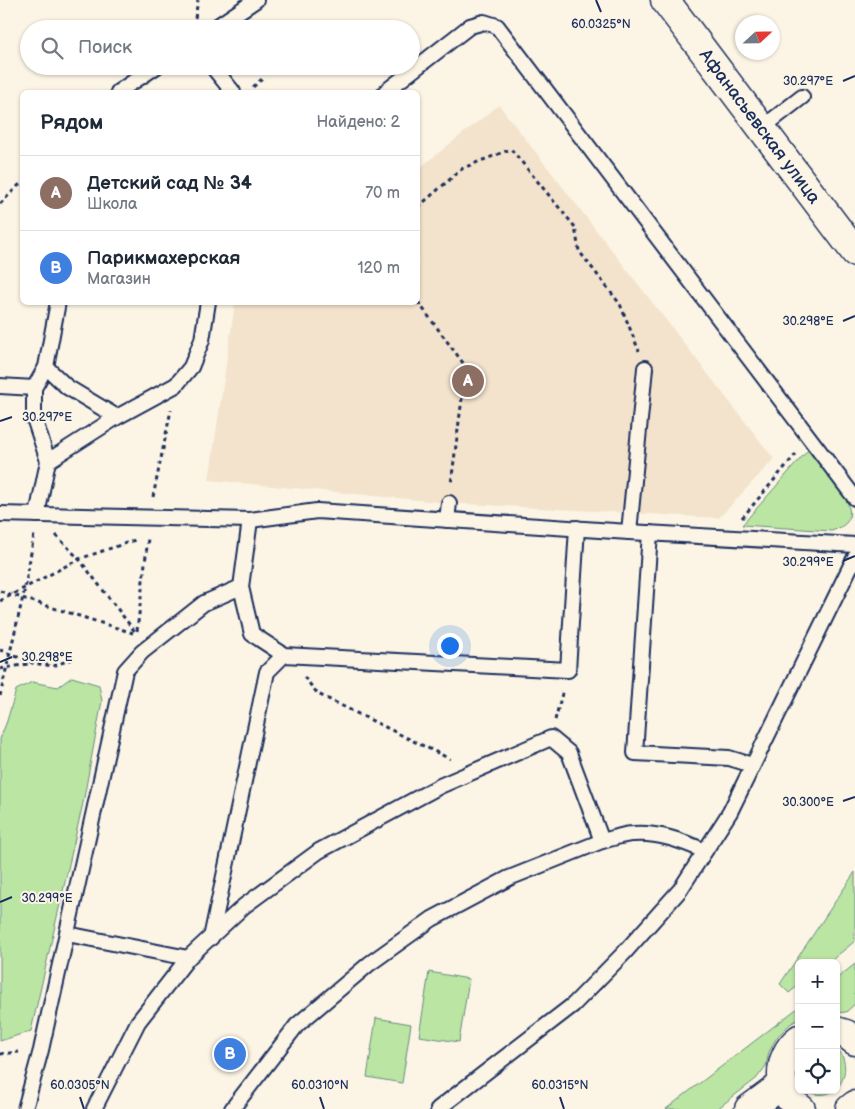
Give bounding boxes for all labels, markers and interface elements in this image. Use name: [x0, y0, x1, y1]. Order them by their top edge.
north arrow: [735, 15, 780, 60]
text: 60.0325°N: [571, 17, 631, 32]
search box: [20, 20, 420, 75]
icon: search: [38, 34, 66, 62]
text: Поиск: [78, 36, 132, 59]
street label: Афанасьевская улица: [694, 44, 825, 208]
text: 30.297°E: [783, 74, 833, 89]
text: Рядом: [40, 110, 103, 135]
text: Найдено: 2: [316, 113, 400, 132]
text: Детский сад № 34: [87, 172, 252, 195]
text: A: [51, 184, 61, 203]
text: 70 m: [365, 184, 400, 203]
text: Школа: [87, 195, 137, 214]
text: Парикмахерская: [87, 247, 241, 270]
text: B: [50, 259, 62, 278]
text: 120 m: [357, 259, 400, 278]
text: Магазин: [87, 270, 151, 289]
text: 30.298°E: [782, 314, 834, 329]
pin: A: [452, 362, 484, 400]
text: 30.297°E: [22, 410, 72, 425]
text: 30.299°E: [782, 555, 834, 570]
your location: [437, 633, 463, 659]
text: 30.298°E: [21, 650, 73, 665]
text: 30.300°E: [782, 795, 834, 810]
text: 30.299°E: [21, 891, 73, 906]
map controls: [795, 959, 840, 1094]
button: +: [795, 959, 840, 1004]
button: −: [795, 1004, 840, 1049]
pin: B: [214, 1035, 246, 1073]
button: locate: [795, 1049, 840, 1094]
text: 60.0305°N: [50, 1078, 110, 1093]
text: 60.0310°N: [291, 1078, 349, 1093]
text: 60.0315°N: [531, 1078, 589, 1093]

